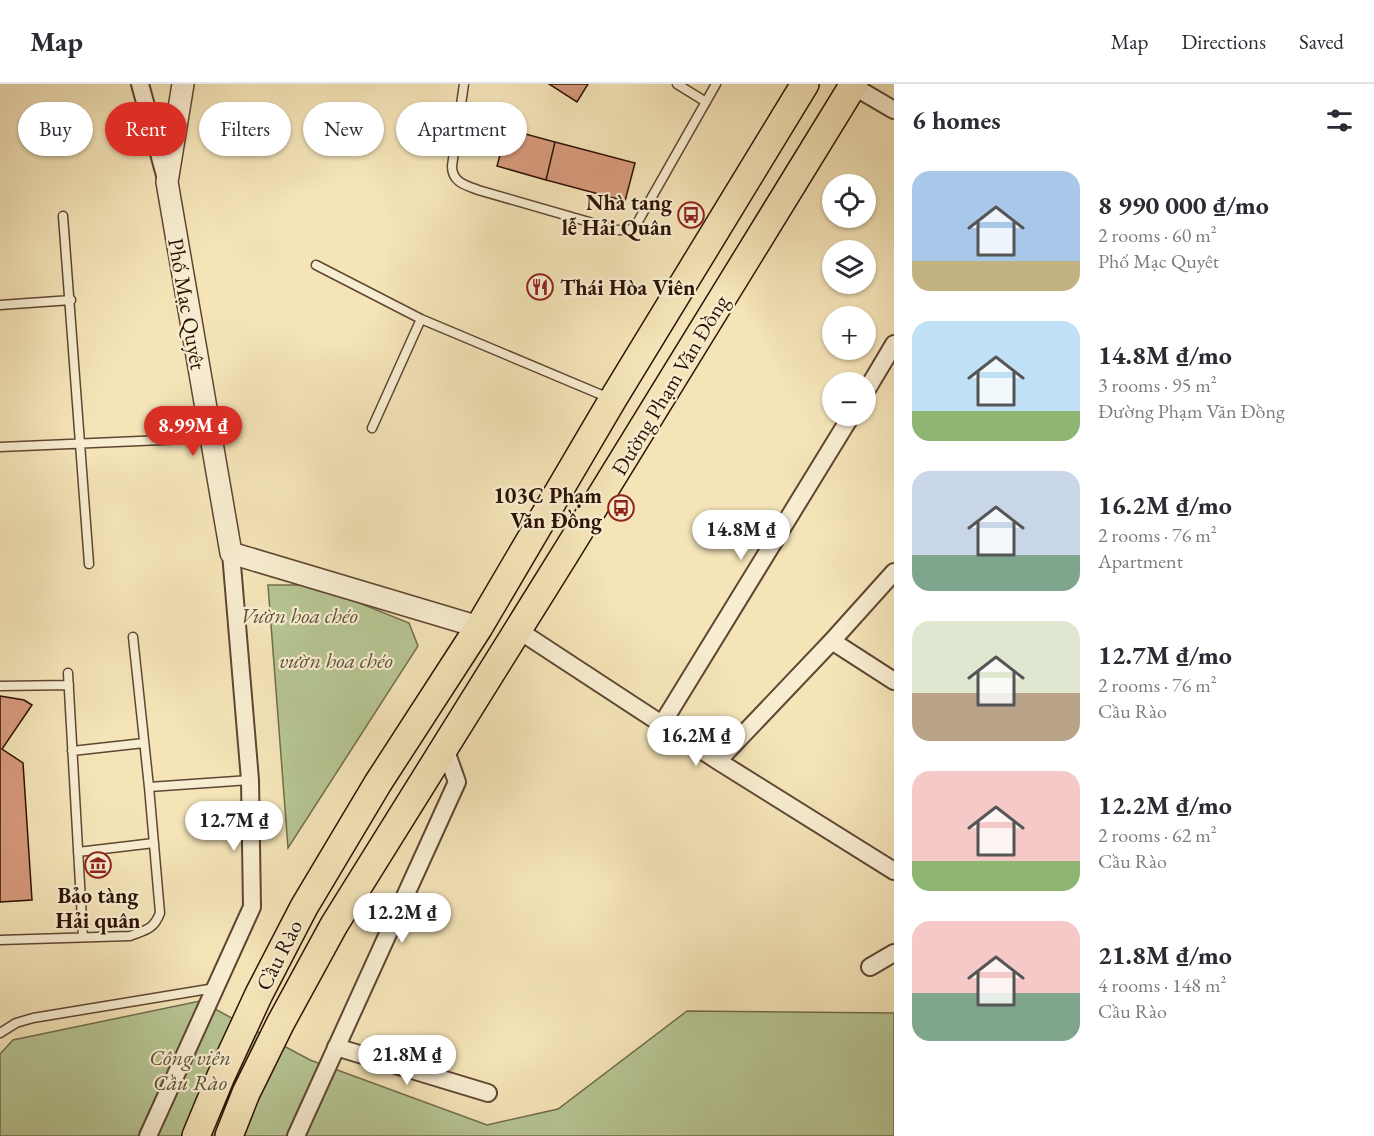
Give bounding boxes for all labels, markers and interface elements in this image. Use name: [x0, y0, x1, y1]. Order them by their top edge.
text: Map: [30, 23, 83, 59]
text: Map: [1111, 28, 1148, 55]
text: Directions: [1181, 28, 1266, 55]
text: Saved: [1299, 28, 1344, 55]
chip: Buy: [18, 102, 93, 156]
chip: Rent: [105, 102, 187, 156]
chip: Filters: [199, 102, 291, 156]
chip: New: [303, 102, 384, 156]
chip: Apartment: [396, 102, 527, 156]
text: 6 homes: [912, 103, 1001, 137]
icon: filters: [1323, 104, 1356, 137]
map controls: [822, 174, 876, 426]
button: locate: [822, 174, 876, 228]
place label: Nhà tang lễ Hải Quân: [562, 188, 673, 242]
text: 8 990 000 ₫/mo: [1098, 188, 1269, 222]
icon: home: [960, 195, 1032, 267]
bus stop icon: Nhà tang lễ Hải Quân: [676, 200, 706, 230]
text: 2 rooms · 60 m²: [1098, 222, 1217, 248]
street label: Phố Mạc Quyêt: [161, 236, 213, 372]
button: layers: [822, 240, 876, 294]
text: Phố Mạc Quyêt: [1098, 248, 1219, 274]
restaurant icon: Thái Hòa Viên: [525, 272, 555, 302]
place label: Thái Hòa Viên: [560, 273, 696, 302]
street label: Đường Phạm Văn Đồng: [605, 289, 736, 481]
button: +: [822, 306, 876, 360]
text: 14.8M ₫/mo: [1098, 338, 1232, 372]
icon: home: [960, 345, 1032, 417]
button: −: [822, 372, 876, 426]
text: 3 rooms · 95 m²: [1098, 372, 1217, 398]
text: Đường Phạm Văn Đồng: [1098, 398, 1285, 424]
pin: 8.99M ₫: [138, 406, 248, 457]
text: 8.99M ₫: [158, 412, 228, 438]
place label: 103C Phạm Văn Đồng: [493, 481, 603, 535]
text: 16.2M ₫/mo: [1098, 488, 1232, 522]
bus stop icon: 103C Phạm Văn Đồng: [606, 493, 636, 523]
icon: home: [960, 495, 1032, 567]
pin: 14.8M ₫: [686, 510, 796, 561]
text: 14.8M ₫: [706, 516, 776, 542]
text: 2 rooms · 76 m²: [1098, 522, 1217, 548]
text: Apartment: [1098, 548, 1183, 574]
park label: Vườn hoa chéo: [240, 601, 358, 630]
text: 12.7M ₫/mo: [1098, 638, 1232, 672]
icon: home: [960, 645, 1032, 717]
park label: vườn hoa chéo: [279, 646, 393, 675]
text: 2 rooms · 76 m²: [1098, 672, 1217, 698]
text: Cầu Rào: [1098, 698, 1167, 724]
pin: 16.2M ₫: [641, 716, 751, 767]
text: 16.2M ₫: [661, 722, 731, 748]
text: 12.2M ₫/mo: [1098, 788, 1232, 822]
icon: home: [960, 795, 1032, 867]
pin: 12.7M ₫: [179, 801, 289, 852]
text: 12.7M ₫: [199, 807, 269, 833]
text: 2 rooms · 62 m²: [1098, 822, 1217, 848]
text: Cầu Rào: [1098, 848, 1167, 874]
museum icon: Bảo tàng Hải quân: [83, 850, 113, 880]
place label: Bảo tàng Hải quân: [56, 881, 141, 935]
pin: 12.2M ₫: [347, 893, 457, 944]
text: 12.2M ₫: [367, 899, 437, 925]
street label: Cầu Rào: [249, 915, 309, 995]
text: 21.8M ₫/mo: [1098, 938, 1232, 972]
icon: home: [960, 945, 1032, 1017]
text: 4 rooms · 148 m²: [1098, 972, 1226, 998]
text: Cầu Rào: [1098, 998, 1167, 1024]
pin: 21.8M ₫: [352, 1035, 462, 1086]
text: 21.8M ₫: [372, 1041, 442, 1067]
park label: Công viên Cầu Rào: [149, 1043, 231, 1097]

